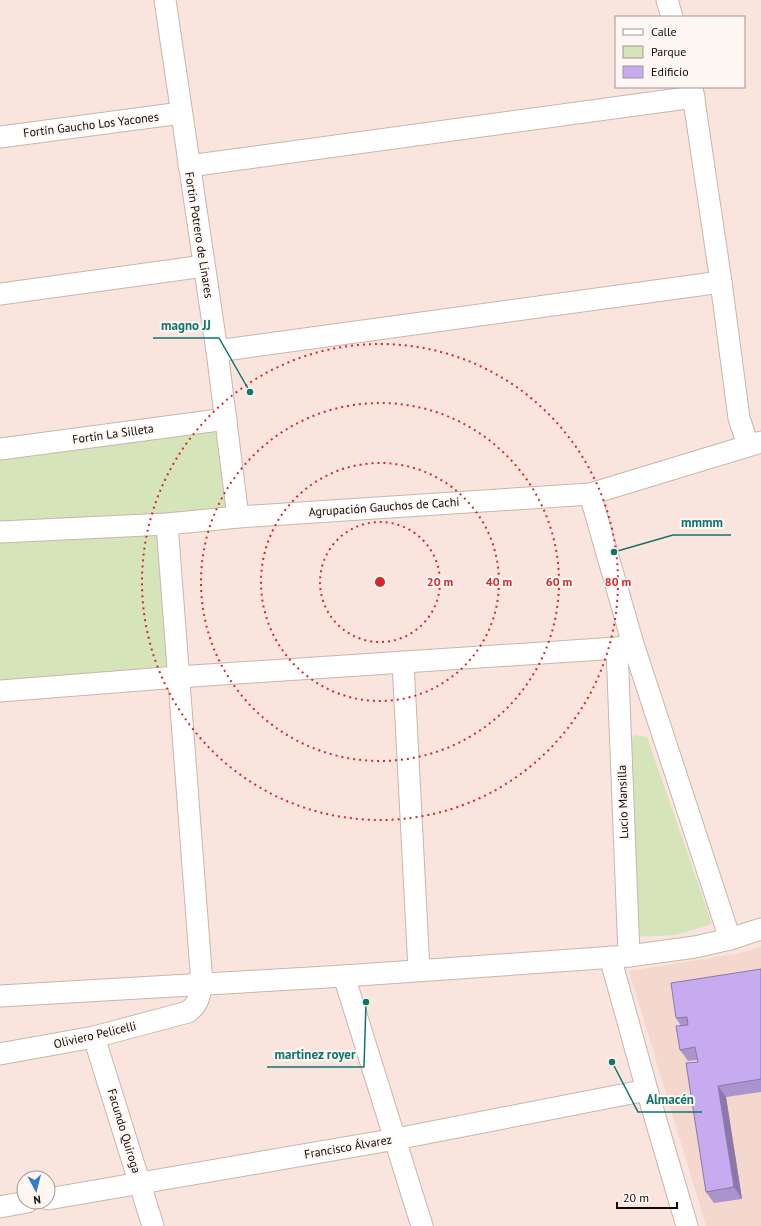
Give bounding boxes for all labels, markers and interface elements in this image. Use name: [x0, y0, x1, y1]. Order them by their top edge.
legend: [615, 16, 745, 88]
text: Calle: [651, 24, 677, 39]
text: Parque: [651, 44, 686, 59]
text: Edificio: [651, 64, 689, 79]
street label: Fortín Gaucho Los Yacones: [22, 109, 160, 140]
street label: Fortín Potrero de Linares: [182, 171, 217, 299]
callout: magno JJ: [153, 313, 219, 338]
text: magno JJ: [161, 317, 211, 334]
street label: Fortín La Silleta: [71, 420, 155, 447]
street label: Agrupación Gauchos de Cachi: [308, 494, 460, 519]
callout: mmmm: [673, 510, 731, 535]
text: mmmm: [681, 514, 723, 531]
text: 20 m: [427, 574, 453, 589]
text: 40 m: [486, 574, 512, 589]
text: 60 m: [546, 574, 572, 589]
text: 80 m: [605, 574, 631, 589]
centre of rings: [373, 575, 387, 589]
street label: Lucio Mansilla: [614, 765, 631, 839]
street label: Oliviero Pelicelli: [52, 1018, 138, 1051]
callout: martinez royer: [267, 1042, 364, 1067]
text: martinez royer: [274, 1046, 356, 1063]
street label: Facundo Quiroga: [105, 1087, 144, 1175]
callout: Almacén: [638, 1087, 702, 1112]
text: Almacén: [646, 1091, 694, 1108]
street label: Francisco Álvarez: [303, 1131, 393, 1162]
north arrow: [16, 1170, 56, 1210]
scale bar: [617, 1184, 677, 1210]
text: 20 m: [623, 1190, 649, 1205]
text: N: [33, 1193, 42, 1207]

